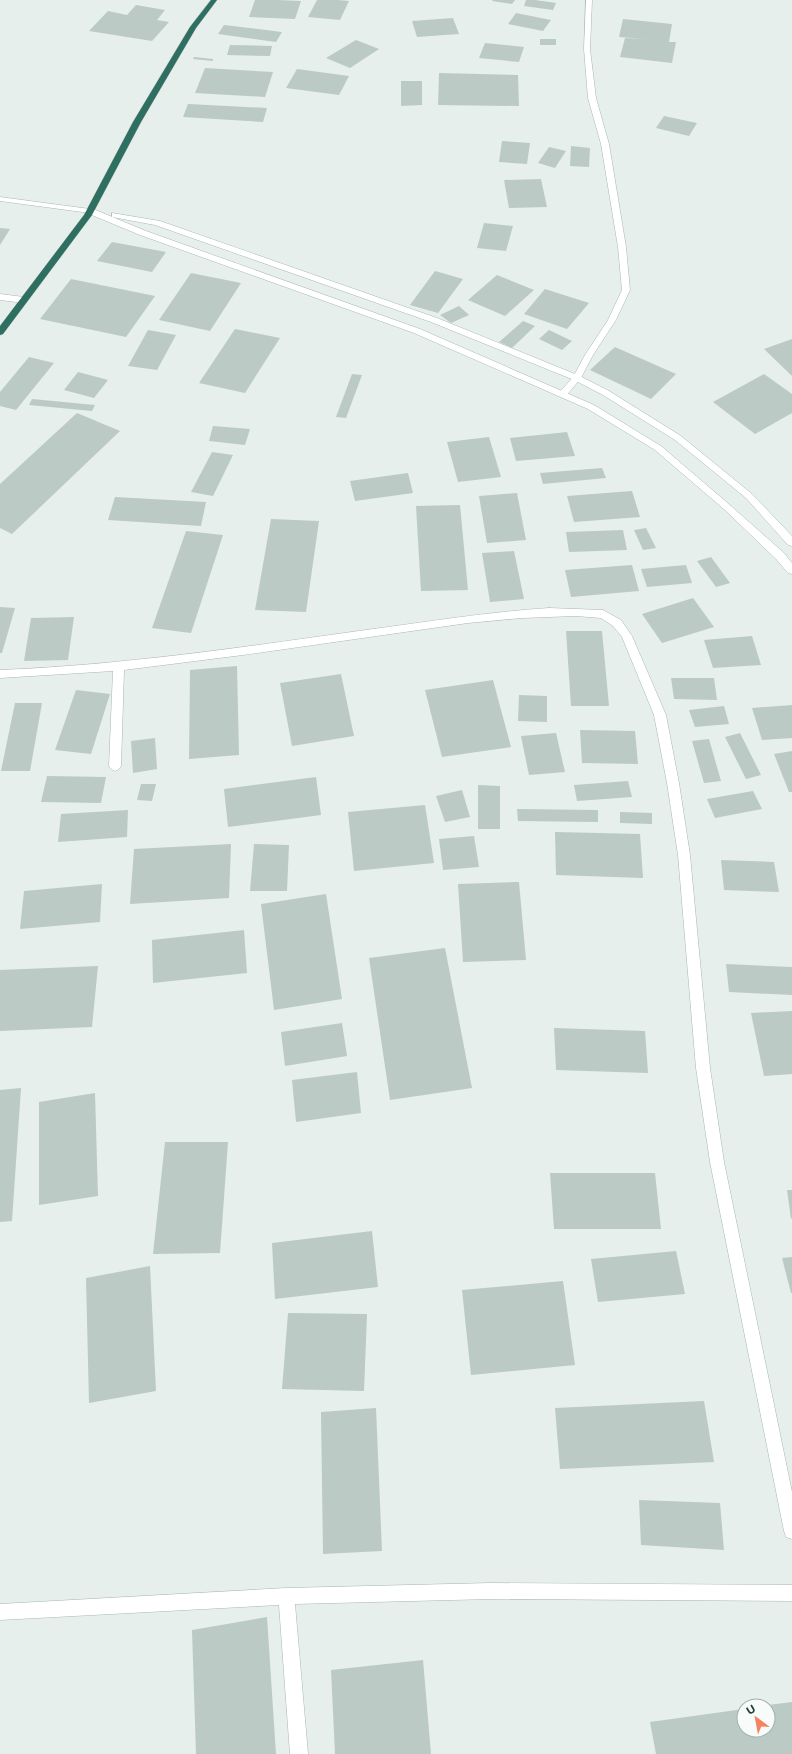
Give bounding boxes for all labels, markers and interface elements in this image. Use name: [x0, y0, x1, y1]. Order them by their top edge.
north arrow: [736, 1698, 776, 1738]
text: U: [743, 1701, 758, 1718]

